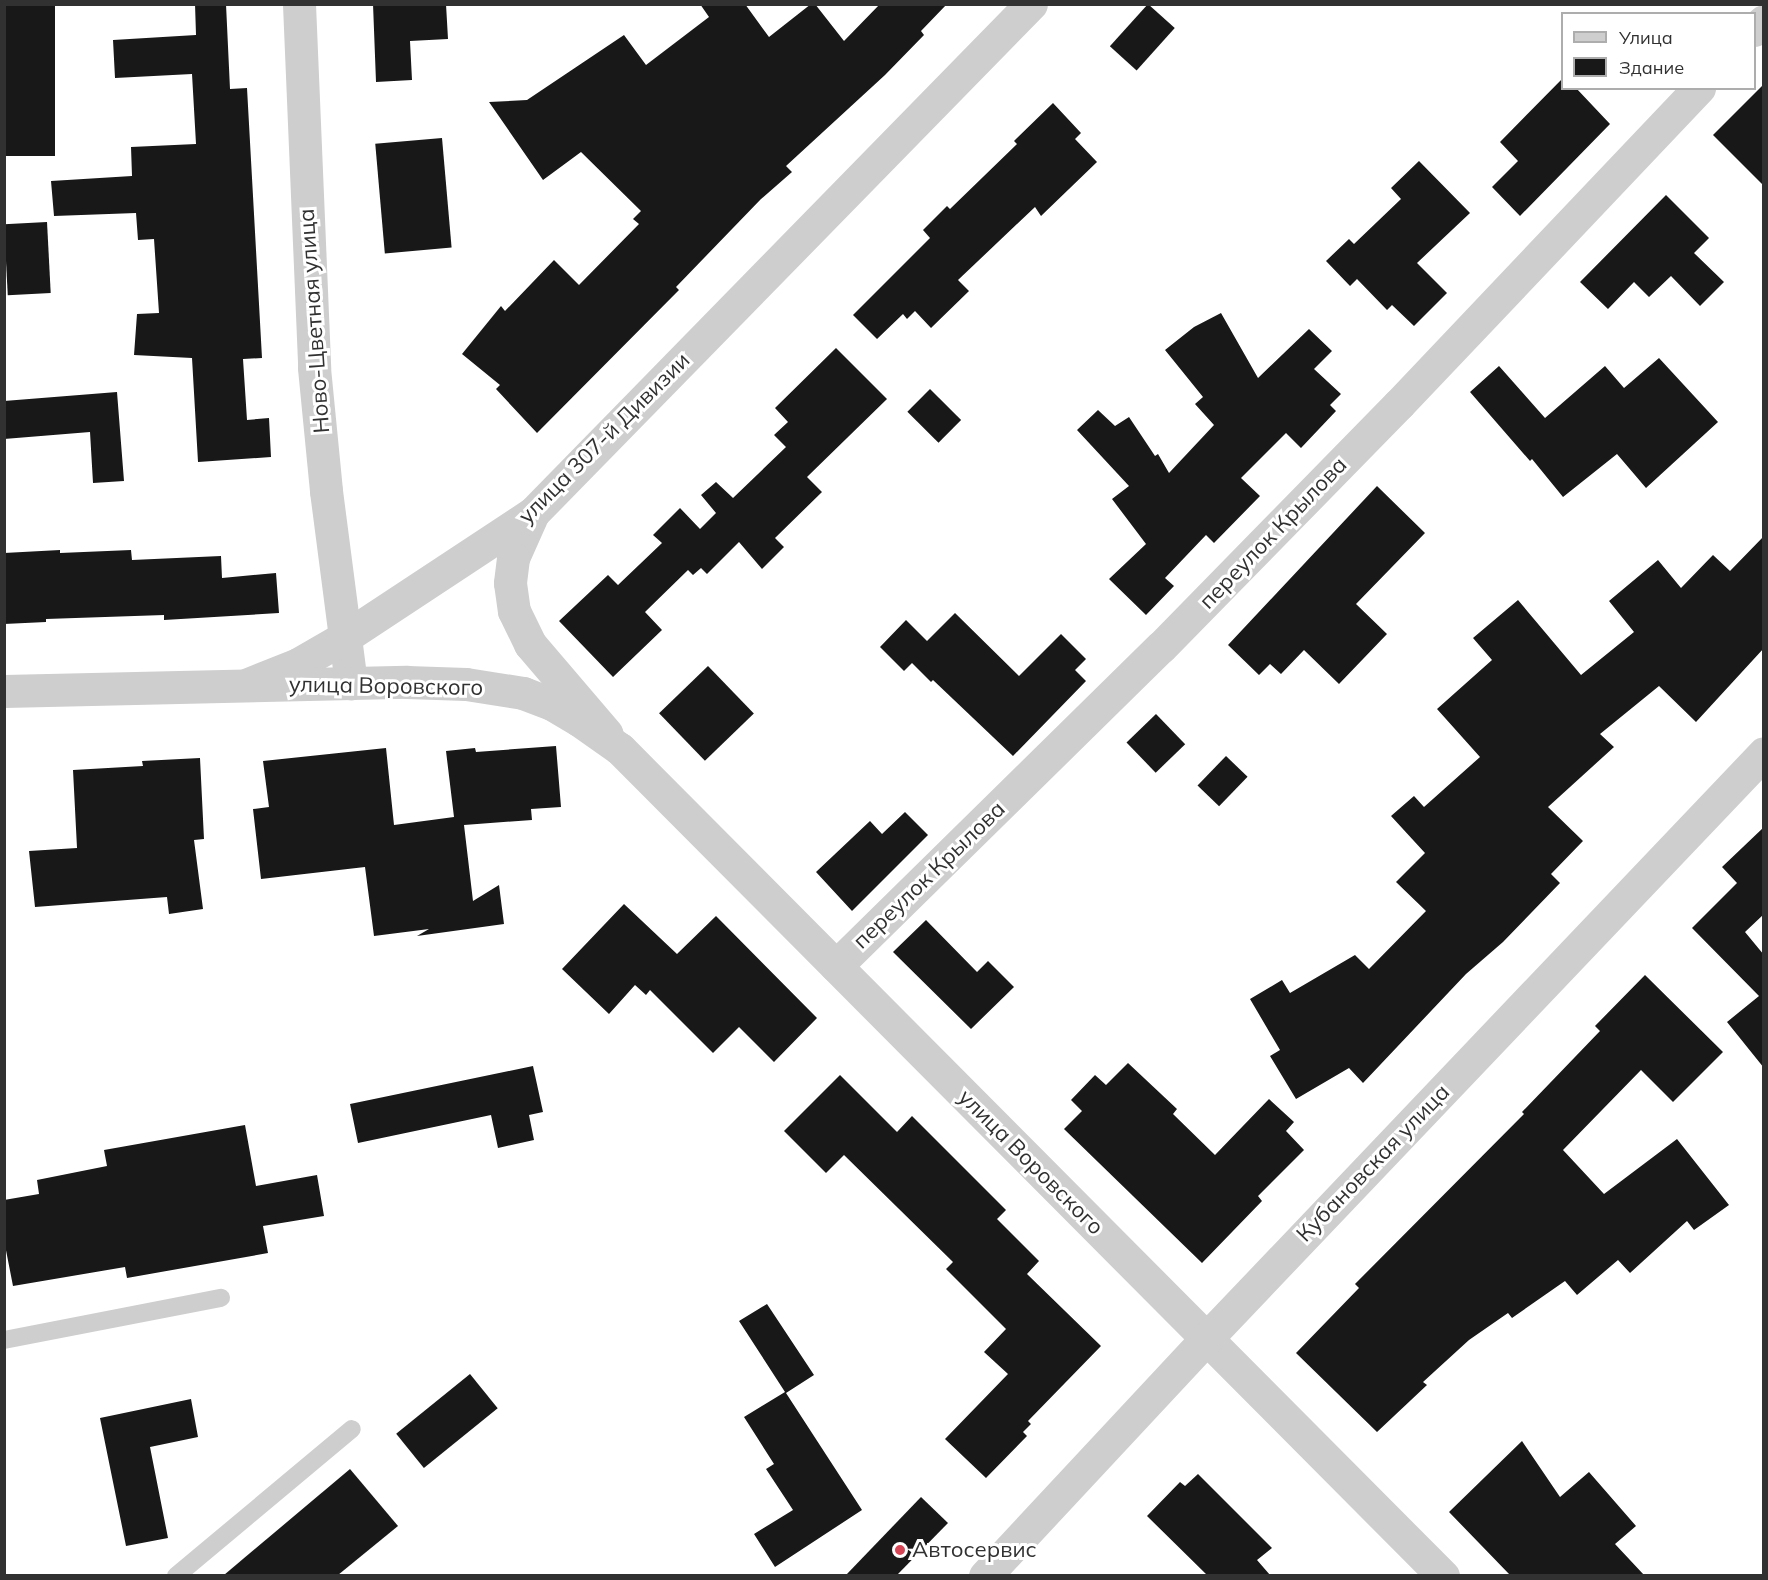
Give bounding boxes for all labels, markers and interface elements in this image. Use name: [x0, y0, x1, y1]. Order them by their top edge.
legend: [1561, 12, 1756, 90]
text: Улица: [1619, 26, 1673, 49]
text: Здание: [1619, 56, 1684, 79]
street label: Ново-Цветная улица: [293, 208, 335, 434]
street label: улица 307-й Дивизии: [513, 347, 695, 529]
street label: переулок Крылова: [1194, 452, 1352, 614]
street label: улица Воровского: [289, 671, 483, 701]
street label: переулок Крылова: [848, 796, 1010, 954]
street label: Кубановская улица: [1291, 1079, 1455, 1247]
street label: улица Воровского: [953, 1084, 1109, 1240]
place label: Автосервис: [912, 1537, 1037, 1563]
marker: Автосервис: [893, 1543, 907, 1557]

